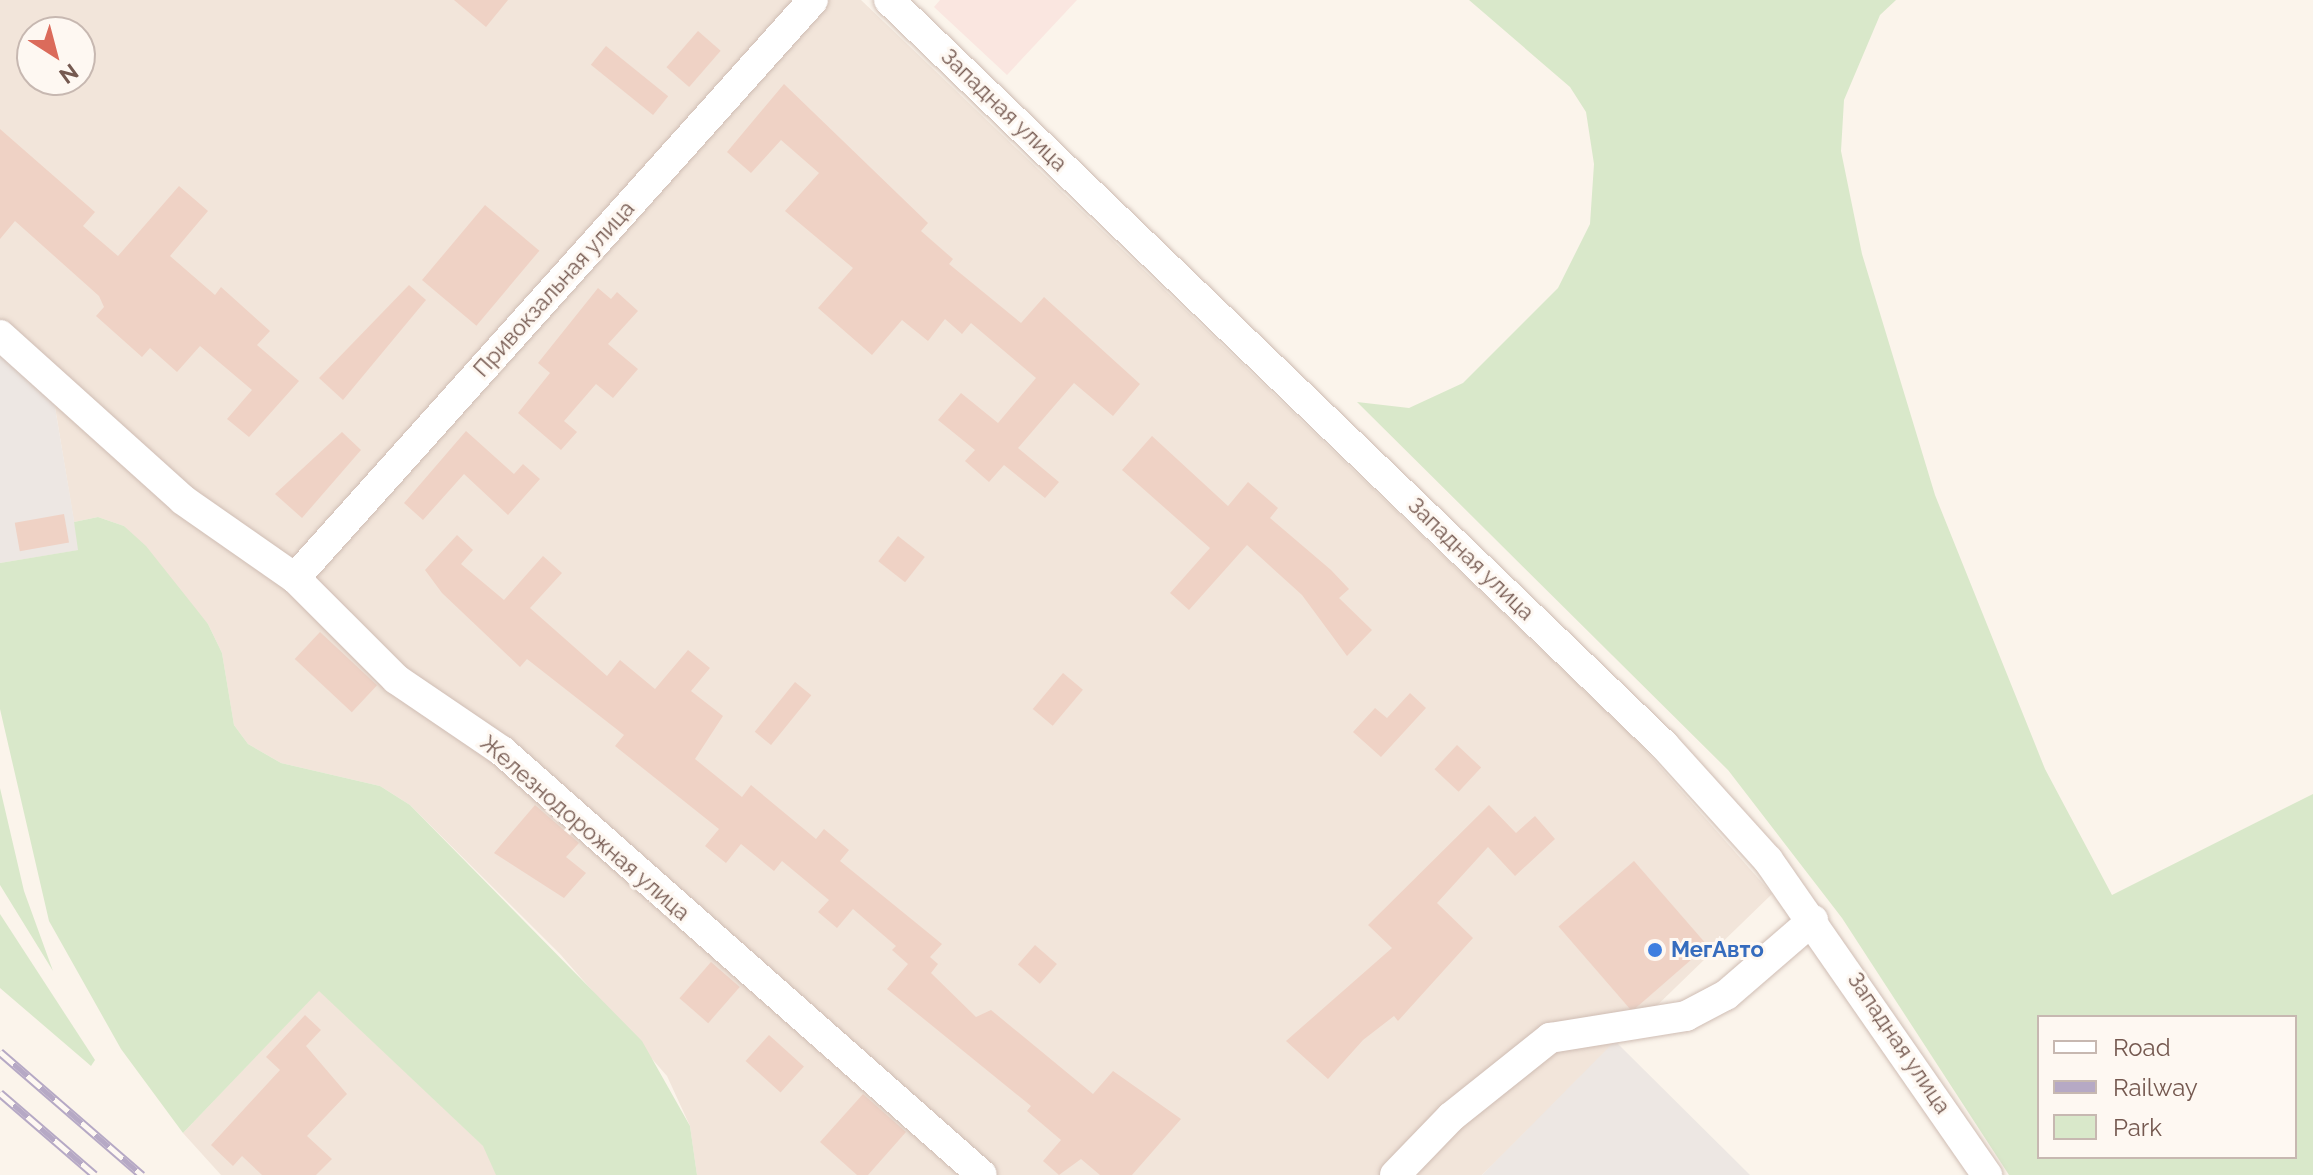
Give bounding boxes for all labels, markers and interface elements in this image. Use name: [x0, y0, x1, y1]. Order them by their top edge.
north arrow: [16, 16, 96, 96]
street label: Западная улица: [935, 43, 1073, 177]
text: N: [55, 58, 83, 89]
street label: Привокзальная улица: [468, 195, 640, 383]
street label: Западная улица: [1402, 492, 1540, 626]
street label: Железнодорожная улица: [475, 730, 695, 926]
place label: МегАвто: [1671, 937, 1764, 963]
marker: МегАвто: [1646, 941, 1664, 959]
street label: Западная улица: [1842, 967, 1956, 1119]
legend: [2037, 1015, 2297, 1159]
text: Road: [2113, 1033, 2171, 1062]
text: Railway: [2113, 1073, 2198, 1102]
text: Park: [2113, 1113, 2162, 1142]

